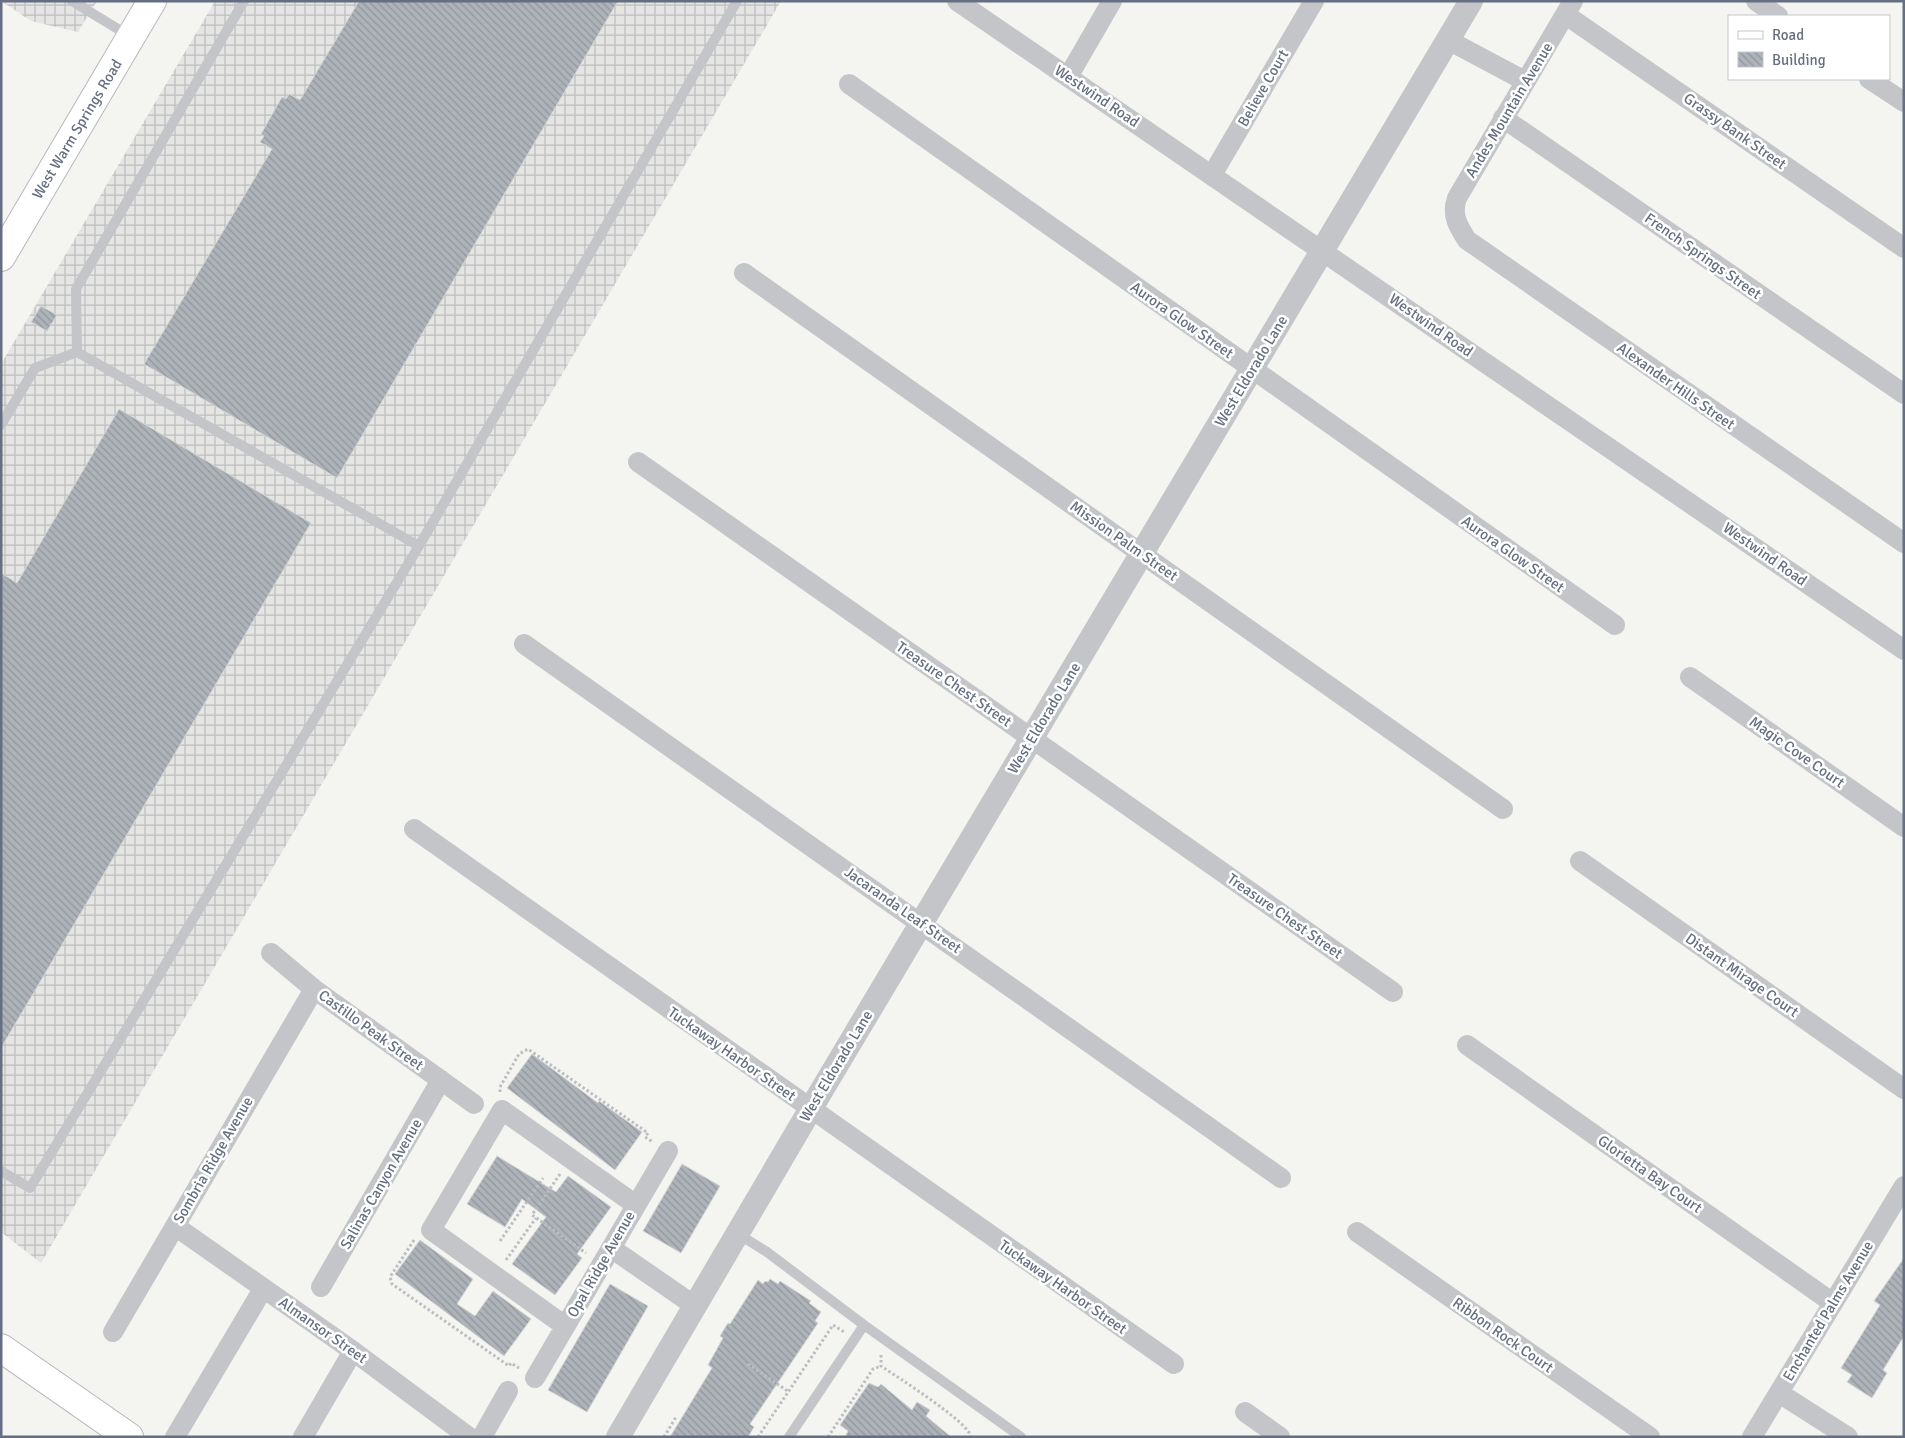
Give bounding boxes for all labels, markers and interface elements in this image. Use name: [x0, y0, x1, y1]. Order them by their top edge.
legend: [1728, 15, 1890, 80]
text: Road: [1772, 26, 1804, 44]
street label: Andes Mountain Avenue: [1462, 39, 1556, 181]
street label: Believe Court: [1234, 46, 1292, 130]
text: Building: [1772, 51, 1826, 69]
street label: West Warm Springs Road: [28, 56, 126, 202]
street label: Westwind Road: [1051, 61, 1143, 131]
street label: Grassy Bank Street: [1680, 89, 1790, 173]
street label: French Springs Street: [1641, 209, 1765, 303]
street label: Aurora Glow Street: [1127, 278, 1237, 362]
street label: Westwind Road: [1386, 289, 1476, 361]
street label: West Eldorado Lane: [1211, 312, 1291, 430]
street label: Alexander Hills Street: [1614, 339, 1738, 433]
street label: Mission Palm Street: [1067, 497, 1181, 585]
street label: Aurora Glow Street: [1458, 512, 1568, 596]
street label: Westwind Road: [1720, 518, 1810, 590]
street label: Treasure Chest Street: [893, 637, 1015, 731]
street label: West Eldorado Lane: [1004, 659, 1084, 777]
street label: Magic Cove Court: [1746, 712, 1848, 792]
street label: Jacaranda Leaf Street: [841, 863, 965, 957]
street label: Treasure Chest Street: [1224, 869, 1346, 963]
street label: Distant Mirage Court: [1682, 929, 1802, 1021]
street label: Castillo Peak Street: [315, 986, 427, 1074]
street label: Tuckaway Harbor Street: [665, 1003, 799, 1105]
street label: West Eldorado Lane: [796, 1007, 876, 1125]
street label: Sombria Ridge Avenue: [169, 1093, 257, 1227]
street label: Salinas Canyon Avenue: [336, 1116, 426, 1252]
street label: Glorietta Bay Court: [1594, 1131, 1706, 1217]
street label: Opal Ridge Avenue: [563, 1208, 639, 1320]
street label: Tuckaway Harbor Street: [996, 1236, 1130, 1338]
street label: Enchanted Palms Avenue: [1779, 1238, 1877, 1384]
street label: Almansor Street: [275, 1293, 371, 1367]
street label: Ribbon Rock Court: [1449, 1294, 1557, 1376]

